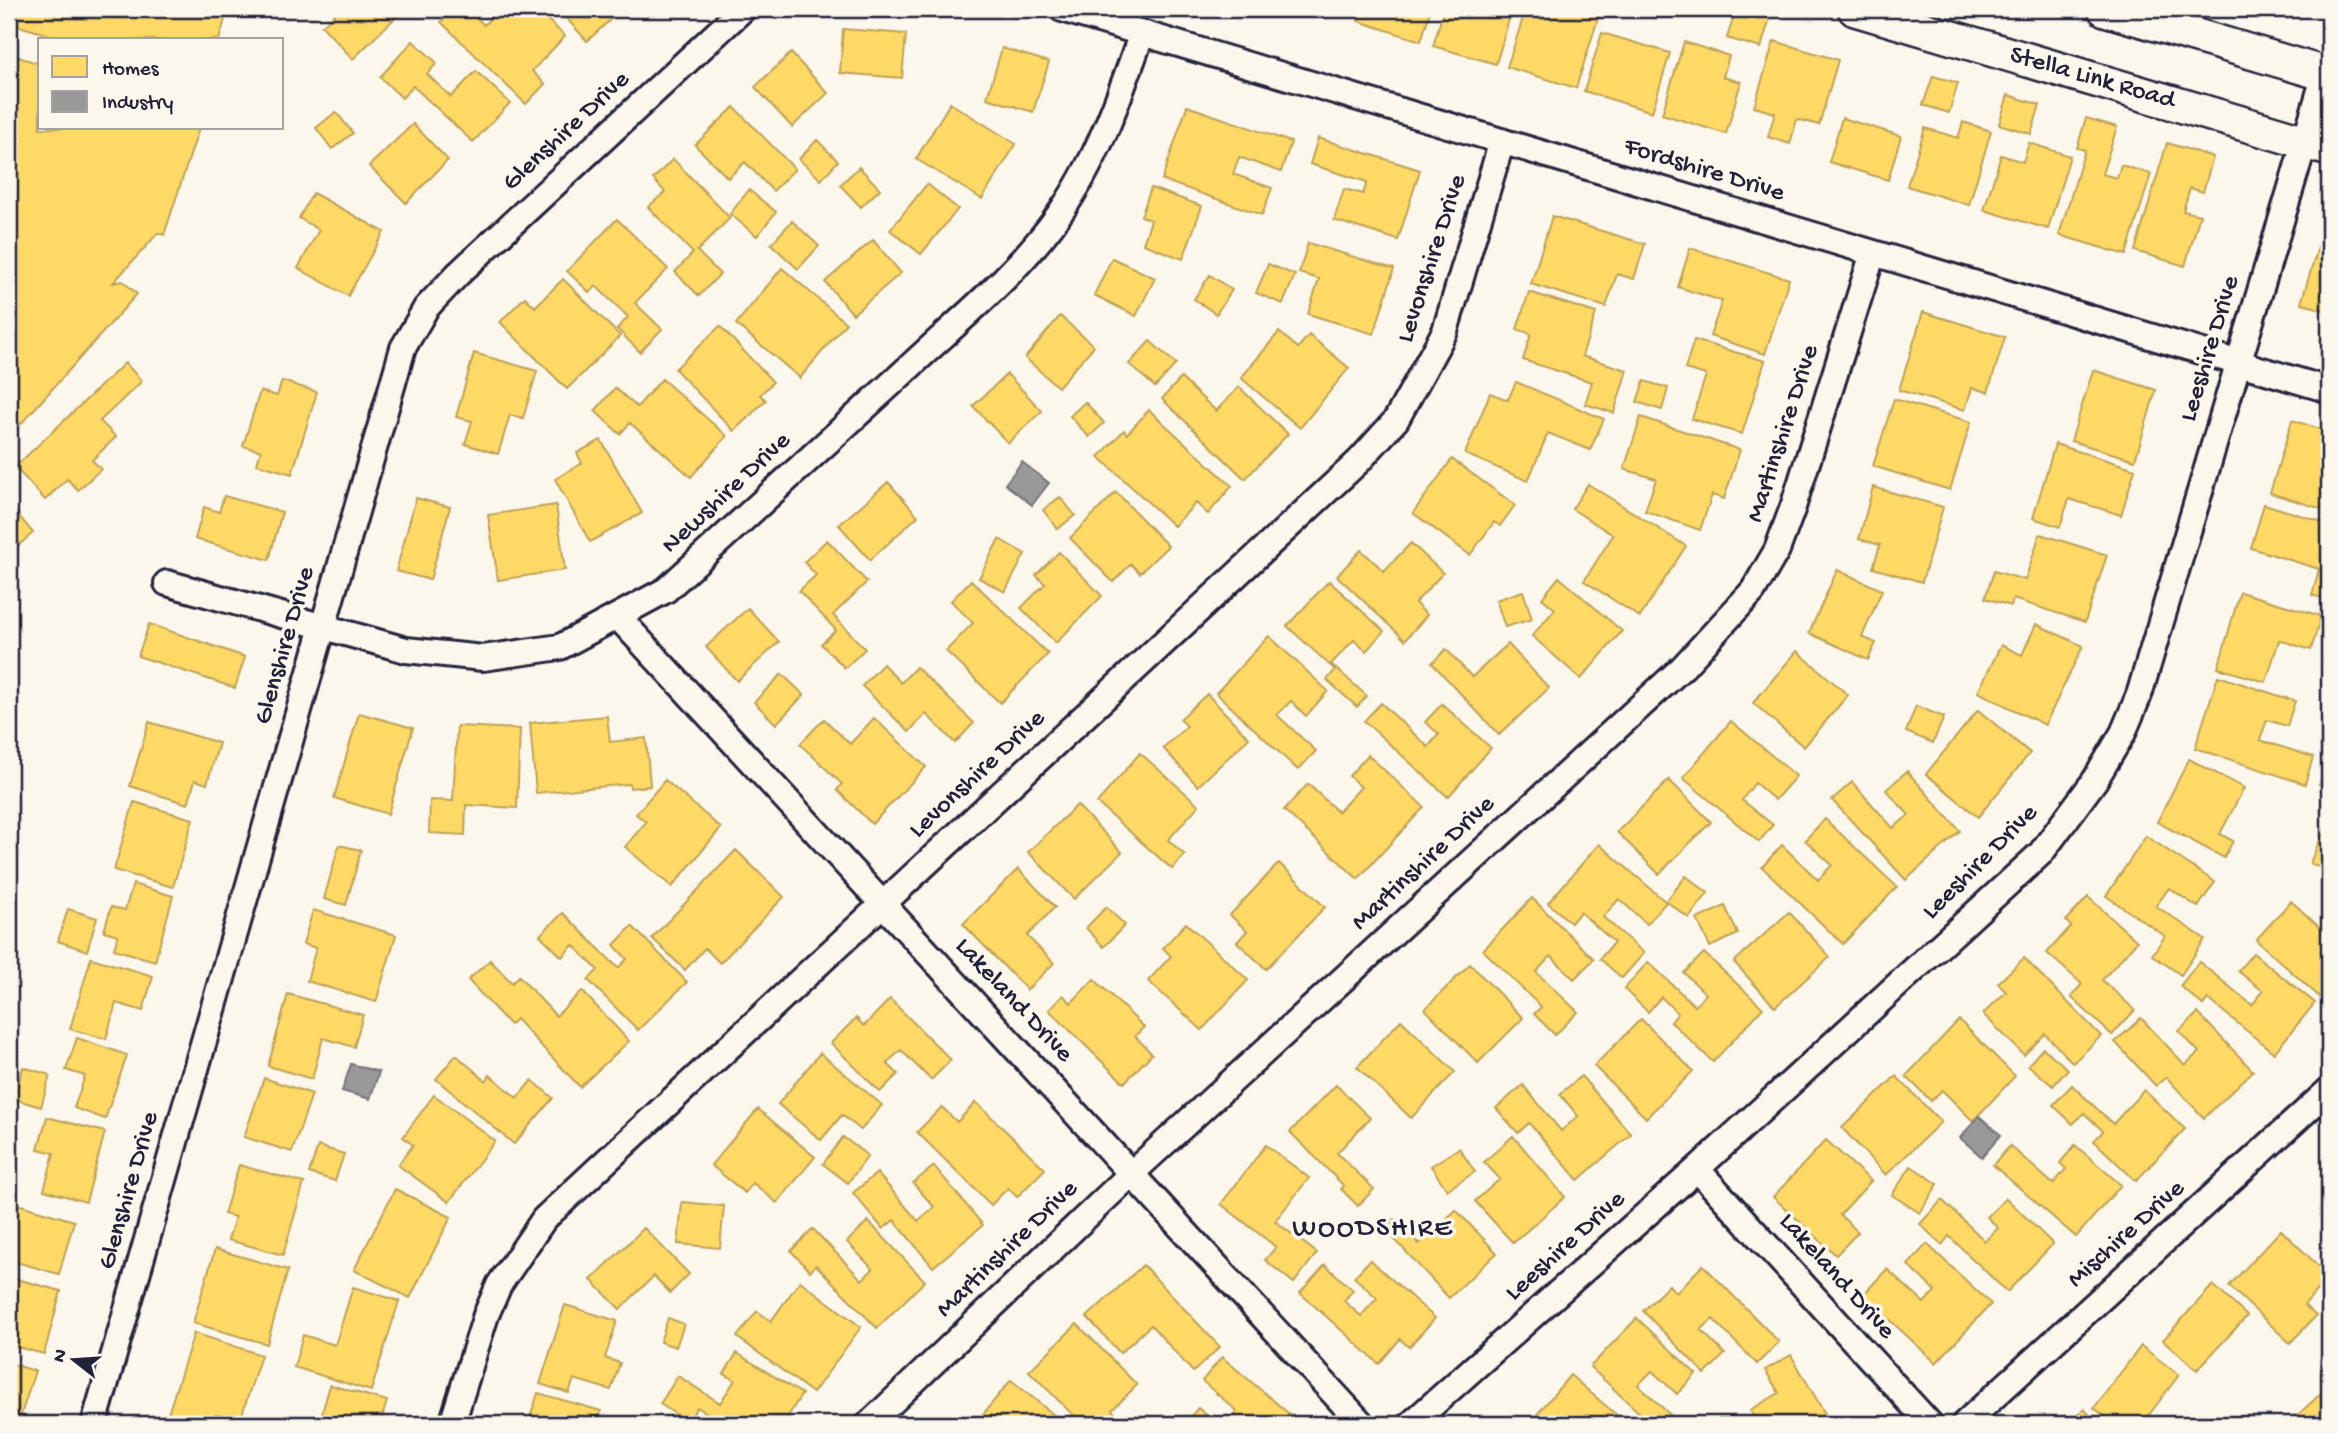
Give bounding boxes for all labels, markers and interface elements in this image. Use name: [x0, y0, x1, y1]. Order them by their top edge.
legend: [38, 38, 284, 130]
street label: Stella Link Road: [2006, 41, 2180, 118]
text: Homes: [102, 58, 160, 83]
street label: Glenshire Drive: [497, 65, 637, 199]
text: Industry: [102, 92, 173, 117]
street label: Fordshire Drive: [1619, 132, 1788, 210]
street label: Levonshire Drive: [1391, 171, 1475, 347]
street label: Leeshire Drive: [2174, 272, 2248, 426]
street label: Martinshire Drive: [1741, 341, 1827, 527]
street label: Newshire Drive: [656, 426, 798, 562]
street label: Glenshire Drive: [249, 563, 323, 728]
street label: Levonshire Drive: [903, 704, 1053, 846]
street label: Martinshire Drive: [1346, 789, 1503, 938]
street label: Leeshire Drive: [1917, 798, 2046, 927]
street label: Lakeland Drive: [947, 932, 1079, 1070]
street label: Glenshire Drive: [93, 1108, 167, 1273]
street label: Martinshire Drive: [931, 1174, 1086, 1325]
street label: Mischire Drive: [2062, 1174, 2192, 1296]
street label: Leeshire Drive: [1500, 1185, 1633, 1309]
street label: Lakeland Drive: [1771, 1207, 1901, 1347]
district label: WOODSHIRE: [1292, 1213, 1454, 1246]
north arrow: [38, 1324, 108, 1394]
text: N: [48, 1347, 74, 1365]

